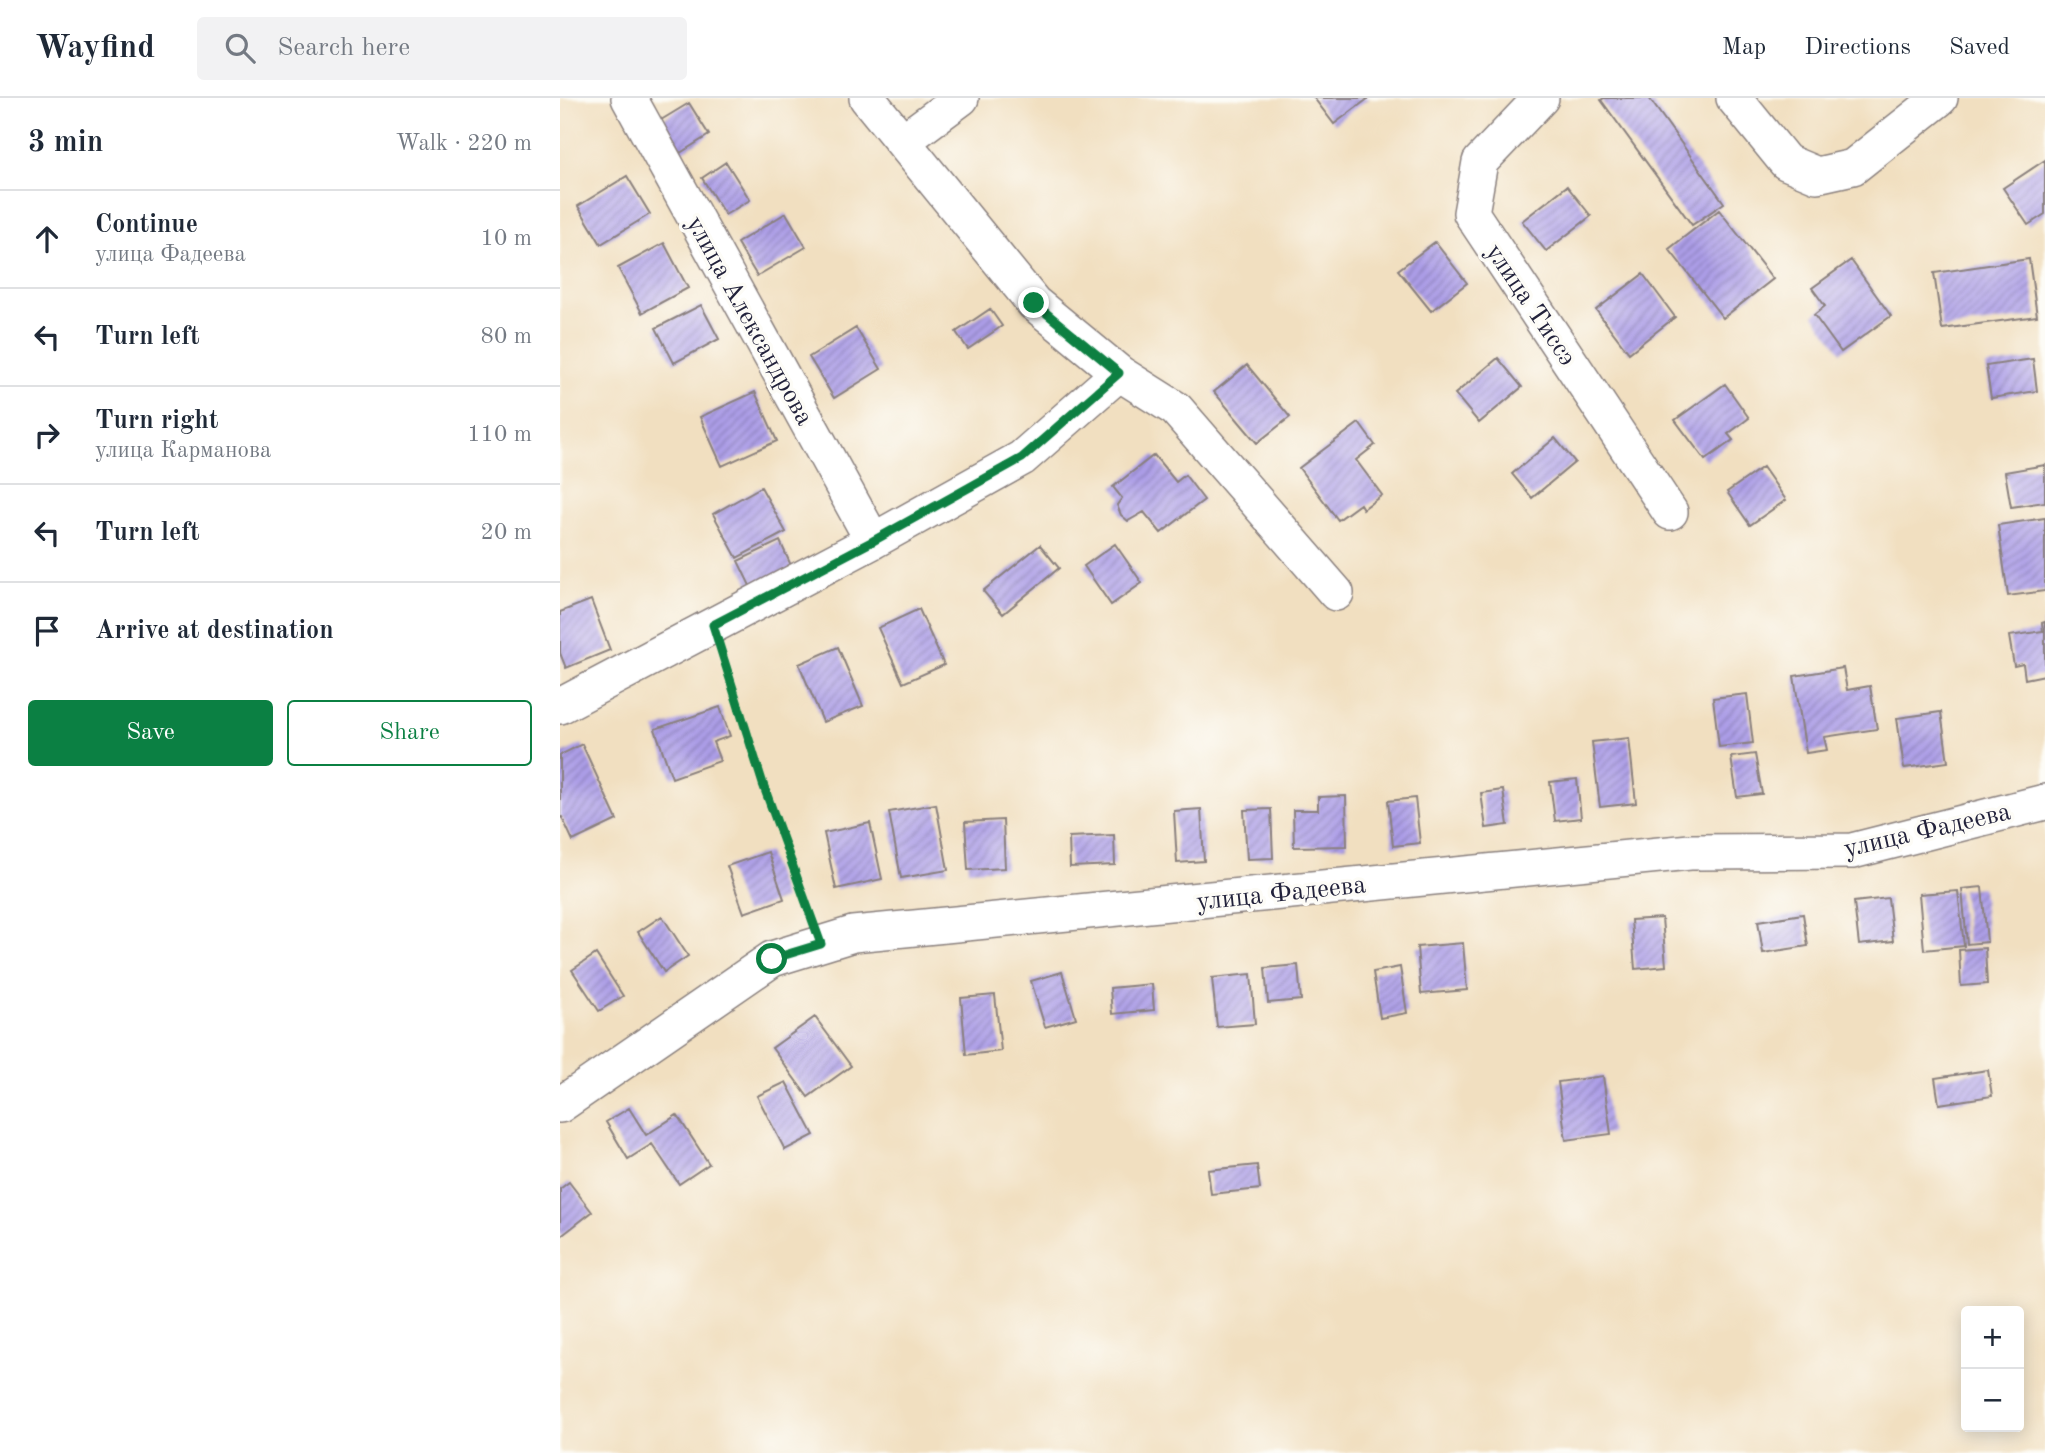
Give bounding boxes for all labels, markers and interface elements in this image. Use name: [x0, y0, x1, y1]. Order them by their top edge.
search box: [197, 17, 687, 80]
icon: search: [221, 29, 259, 67]
text: Wayfind: [35, 32, 155, 65]
text: Search here: [277, 35, 410, 61]
text: Map: [1722, 36, 1766, 60]
text: Directions: [1804, 36, 1911, 60]
text: Saved: [1949, 36, 2010, 60]
text: 3 min: [28, 128, 103, 158]
text: Walk · 220 m: [396, 132, 532, 155]
text: Continue: [95, 212, 198, 238]
street label: улица Александрова: [681, 212, 818, 430]
icon: ahead: [28, 220, 66, 258]
text: 10 m: [481, 227, 532, 250]
street label: улица Тиссэ: [1480, 240, 1580, 371]
text: улица Фадеева: [95, 243, 246, 266]
route end: [1018, 287, 1049, 318]
icon: left: [28, 318, 66, 356]
text: Turn left: [95, 324, 200, 350]
text: 80 m: [481, 325, 532, 348]
text: Turn right: [95, 408, 218, 434]
icon: right: [28, 416, 66, 454]
text: 110 m: [467, 423, 532, 446]
text: улица Карманова: [95, 439, 271, 462]
icon: left: [28, 514, 66, 552]
text: Turn left: [95, 520, 200, 546]
text: 20 m: [481, 521, 532, 544]
icon: arrive: [28, 612, 66, 650]
text: Arrive at destination: [95, 618, 334, 644]
button: Save: [28, 700, 273, 766]
button: Share: [287, 700, 532, 766]
street label: улица Фадеева: [1841, 799, 2014, 863]
street label: улица Фадеева: [1195, 872, 1367, 916]
route start: [756, 943, 787, 974]
map controls: [1961, 1306, 2024, 1432]
button: +: [1961, 1306, 2024, 1369]
button: −: [1961, 1369, 2024, 1432]

